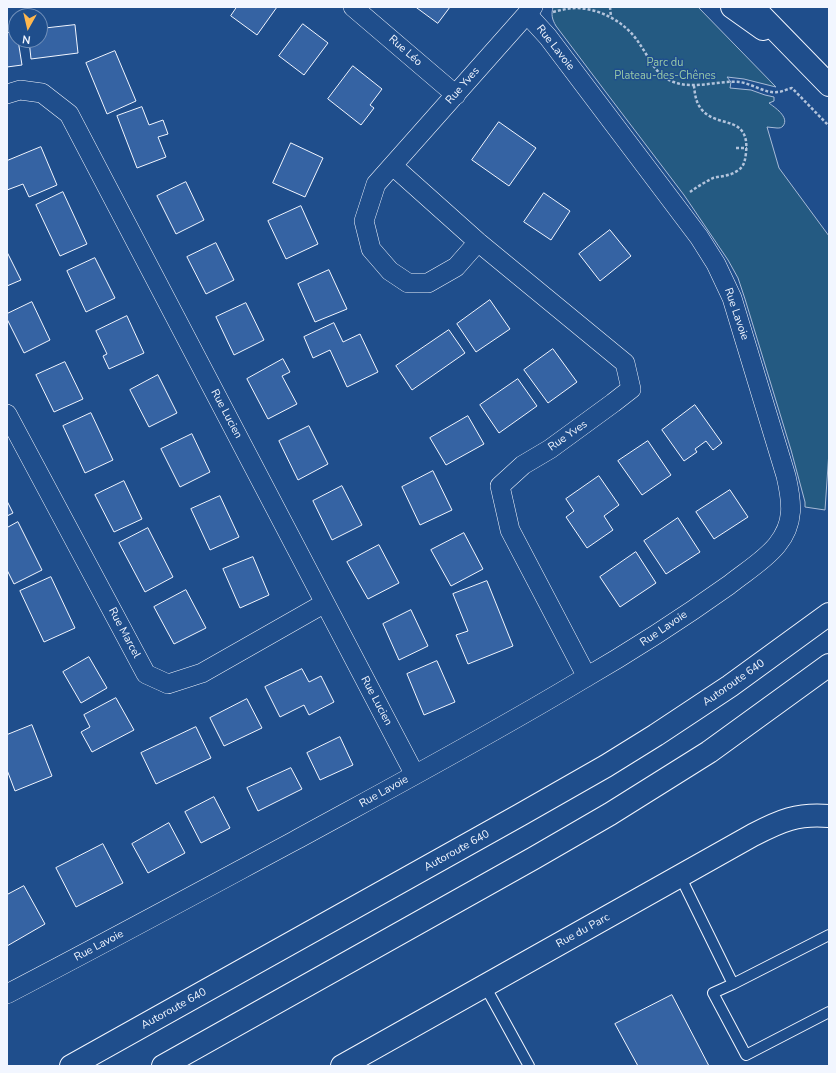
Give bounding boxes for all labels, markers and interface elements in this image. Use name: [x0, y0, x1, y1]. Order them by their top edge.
north arrow: [8, 8, 48, 48]
street label: Rue Lavoie: [533, 23, 577, 73]
text: N: [21, 31, 32, 47]
street label: Rue Léo: [386, 33, 424, 69]
park label: Parc du Plateau-des-Chênes: [614, 56, 716, 82]
street label: Rue Yves: [443, 65, 483, 107]
street label: Rue Lavoie: [721, 286, 751, 342]
street label: Rue Lucien: [207, 387, 245, 441]
street label: Rue Yves: [546, 418, 590, 454]
street label: Rue Marcel: [105, 605, 143, 661]
street label: Rue Lavoie: [638, 608, 690, 650]
street label: Autoroute 640: [701, 657, 767, 709]
street label: Rue Lucien: [357, 674, 395, 728]
street label: Rue Lavoie: [357, 773, 411, 811]
street label: Autoroute 640: [422, 828, 492, 874]
street label: Rue du Parc: [554, 911, 612, 951]
street label: Rue Lavoie: [72, 927, 126, 965]
street label: Autoroute 640: [139, 986, 209, 1032]

